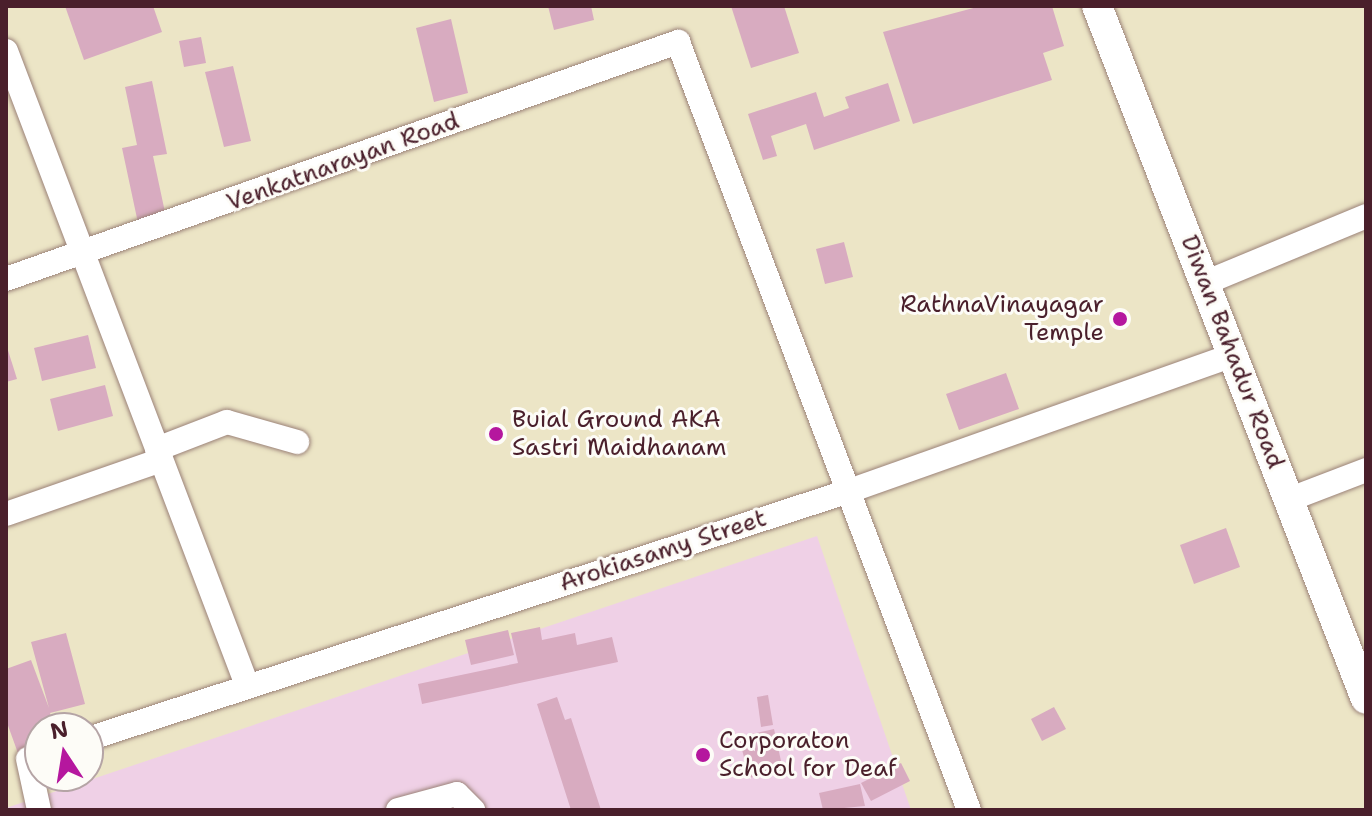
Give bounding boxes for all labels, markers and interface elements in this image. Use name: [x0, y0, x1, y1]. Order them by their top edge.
street label: Venkatnarayan Road: [223, 107, 463, 217]
street label: Diwan Bahadur Road: [1174, 231, 1290, 473]
place label: RathnaVinayagar Temple: [900, 291, 1104, 347]
marker: RathnaVinayagar Temple: [1111, 310, 1129, 328]
place label: Buial Ground AKA Sastri Maidhanam: [512, 406, 726, 462]
marker: Buial Ground AKA Sastri Maidhanam: [487, 425, 505, 443]
street label: Arokiasamy Street: [556, 504, 770, 598]
north arrow: [24, 712, 104, 792]
text: N: [48, 714, 71, 746]
place label: Corporaton School for Deaf: [719, 727, 897, 783]
marker: Corporaton School for Deaf: [694, 746, 712, 764]

